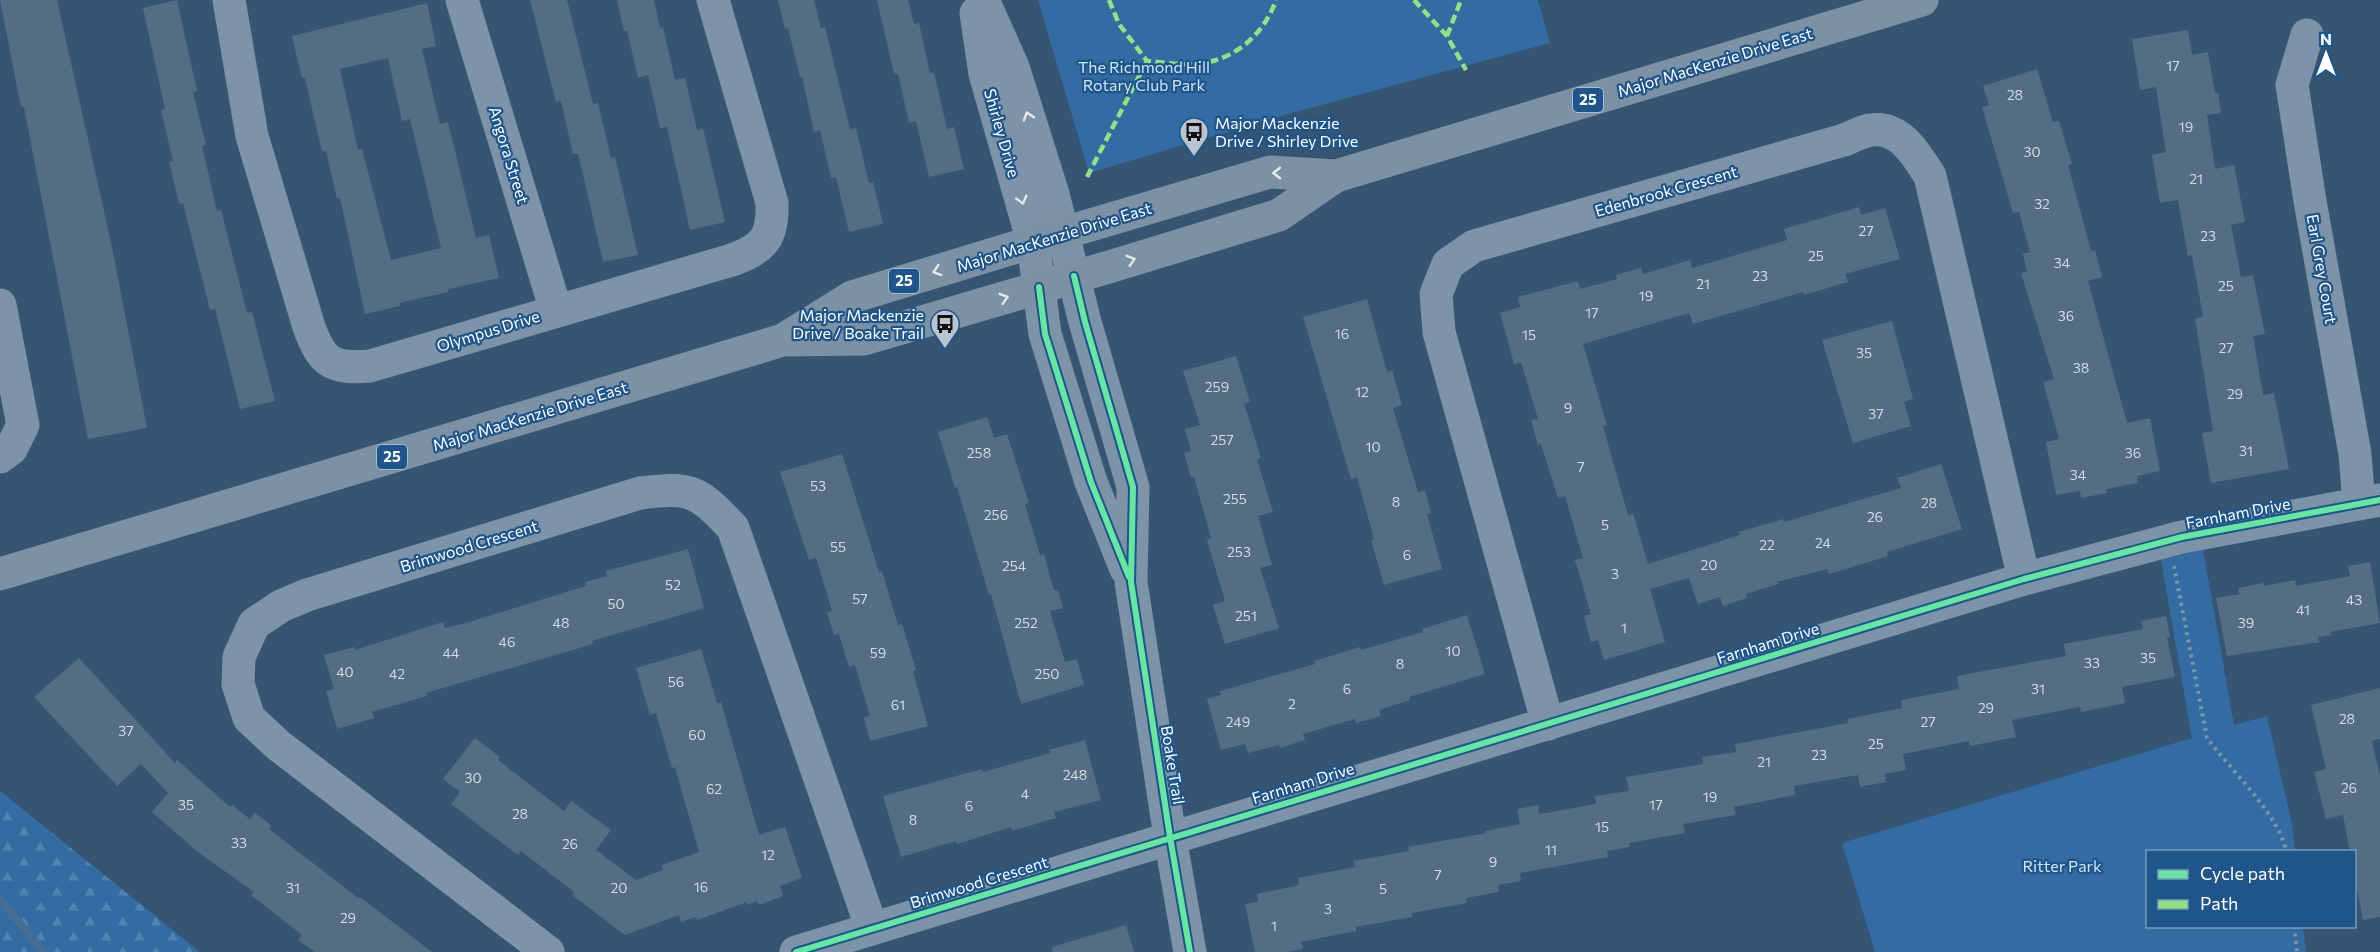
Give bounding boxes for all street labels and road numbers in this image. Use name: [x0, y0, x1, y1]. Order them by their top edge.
street label: Major MacKenzie Drive East: [1615, 23, 1815, 100]
street label: Shirley Drive: [981, 86, 1024, 179]
road number: 25: [1573, 88, 1603, 112]
street label: Angora Street: [486, 104, 533, 206]
street label: Edenbrook Crescent: [1592, 161, 1740, 220]
street label: Major MacKenzie Drive East: [954, 198, 1154, 275]
street label: Earl Grey Court: [2303, 212, 2342, 326]
road number: 25: [889, 269, 919, 293]
street label: Olympus Drive: [434, 306, 542, 355]
street label: Major MacKenzie Drive East: [430, 377, 630, 454]
road number: 25: [377, 445, 407, 469]
street label: Farnham Drive: [2184, 493, 2292, 532]
street label: Brimwood Crescent: [397, 515, 541, 576]
street label: Farnham Drive: [1714, 618, 1821, 667]
street label: Boake Trail: [1158, 724, 1189, 806]
street label: Farnham Drive: [1249, 758, 1356, 807]
street label: Brimwood Crescent: [907, 851, 1051, 912]

